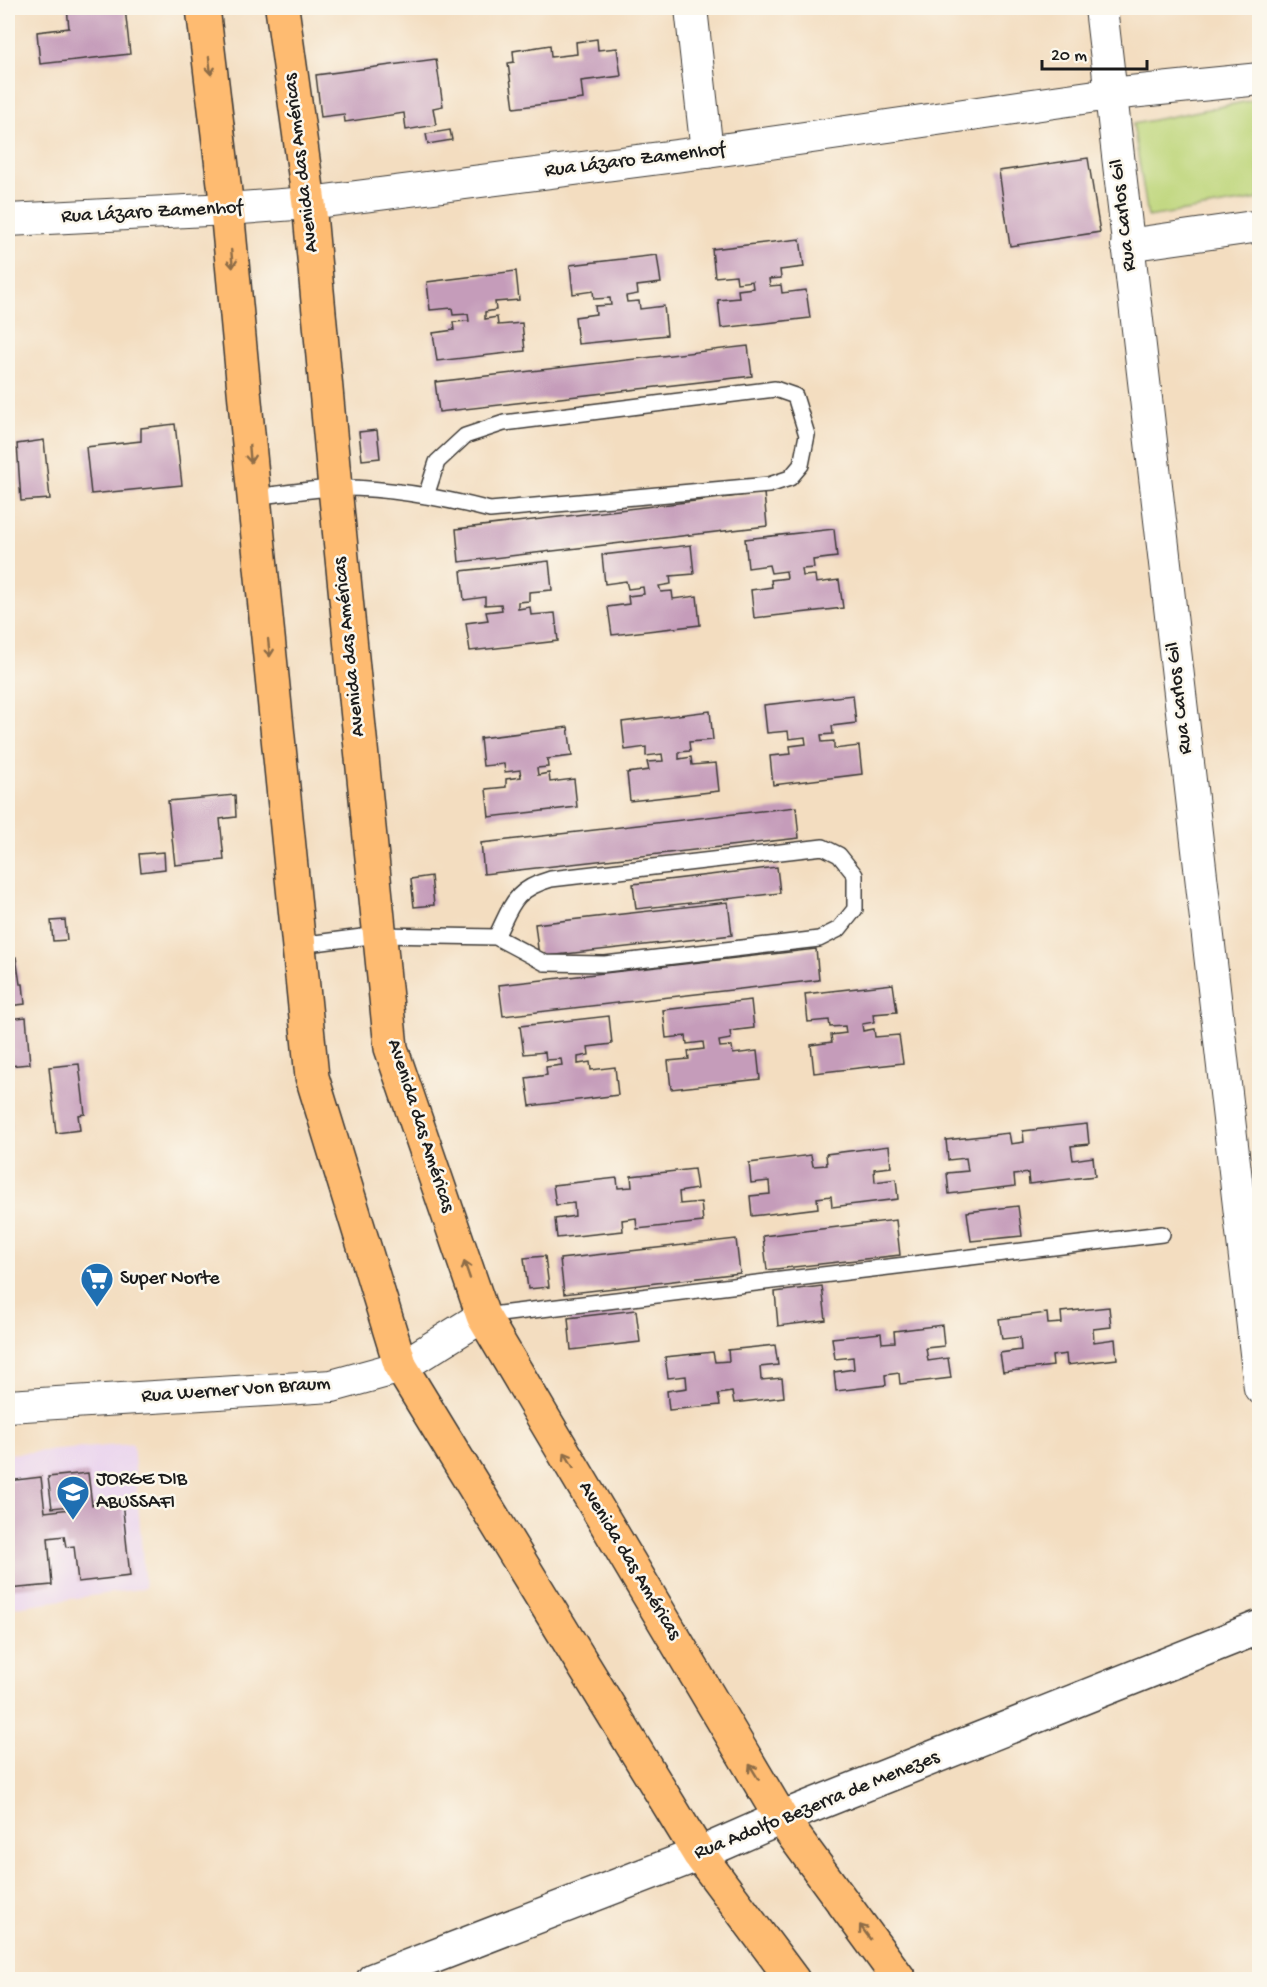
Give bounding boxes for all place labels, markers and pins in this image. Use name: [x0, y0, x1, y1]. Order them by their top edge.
supermarket icon: Super Norte: [79, 1261, 115, 1308]
place label: Super Norte: [120, 1268, 220, 1291]
place label: JORGE DIB ABUSSAFI: [96, 1469, 188, 1515]
school or university icon: JORGE DIB ABUSSAFI: [55, 1474, 91, 1521]

